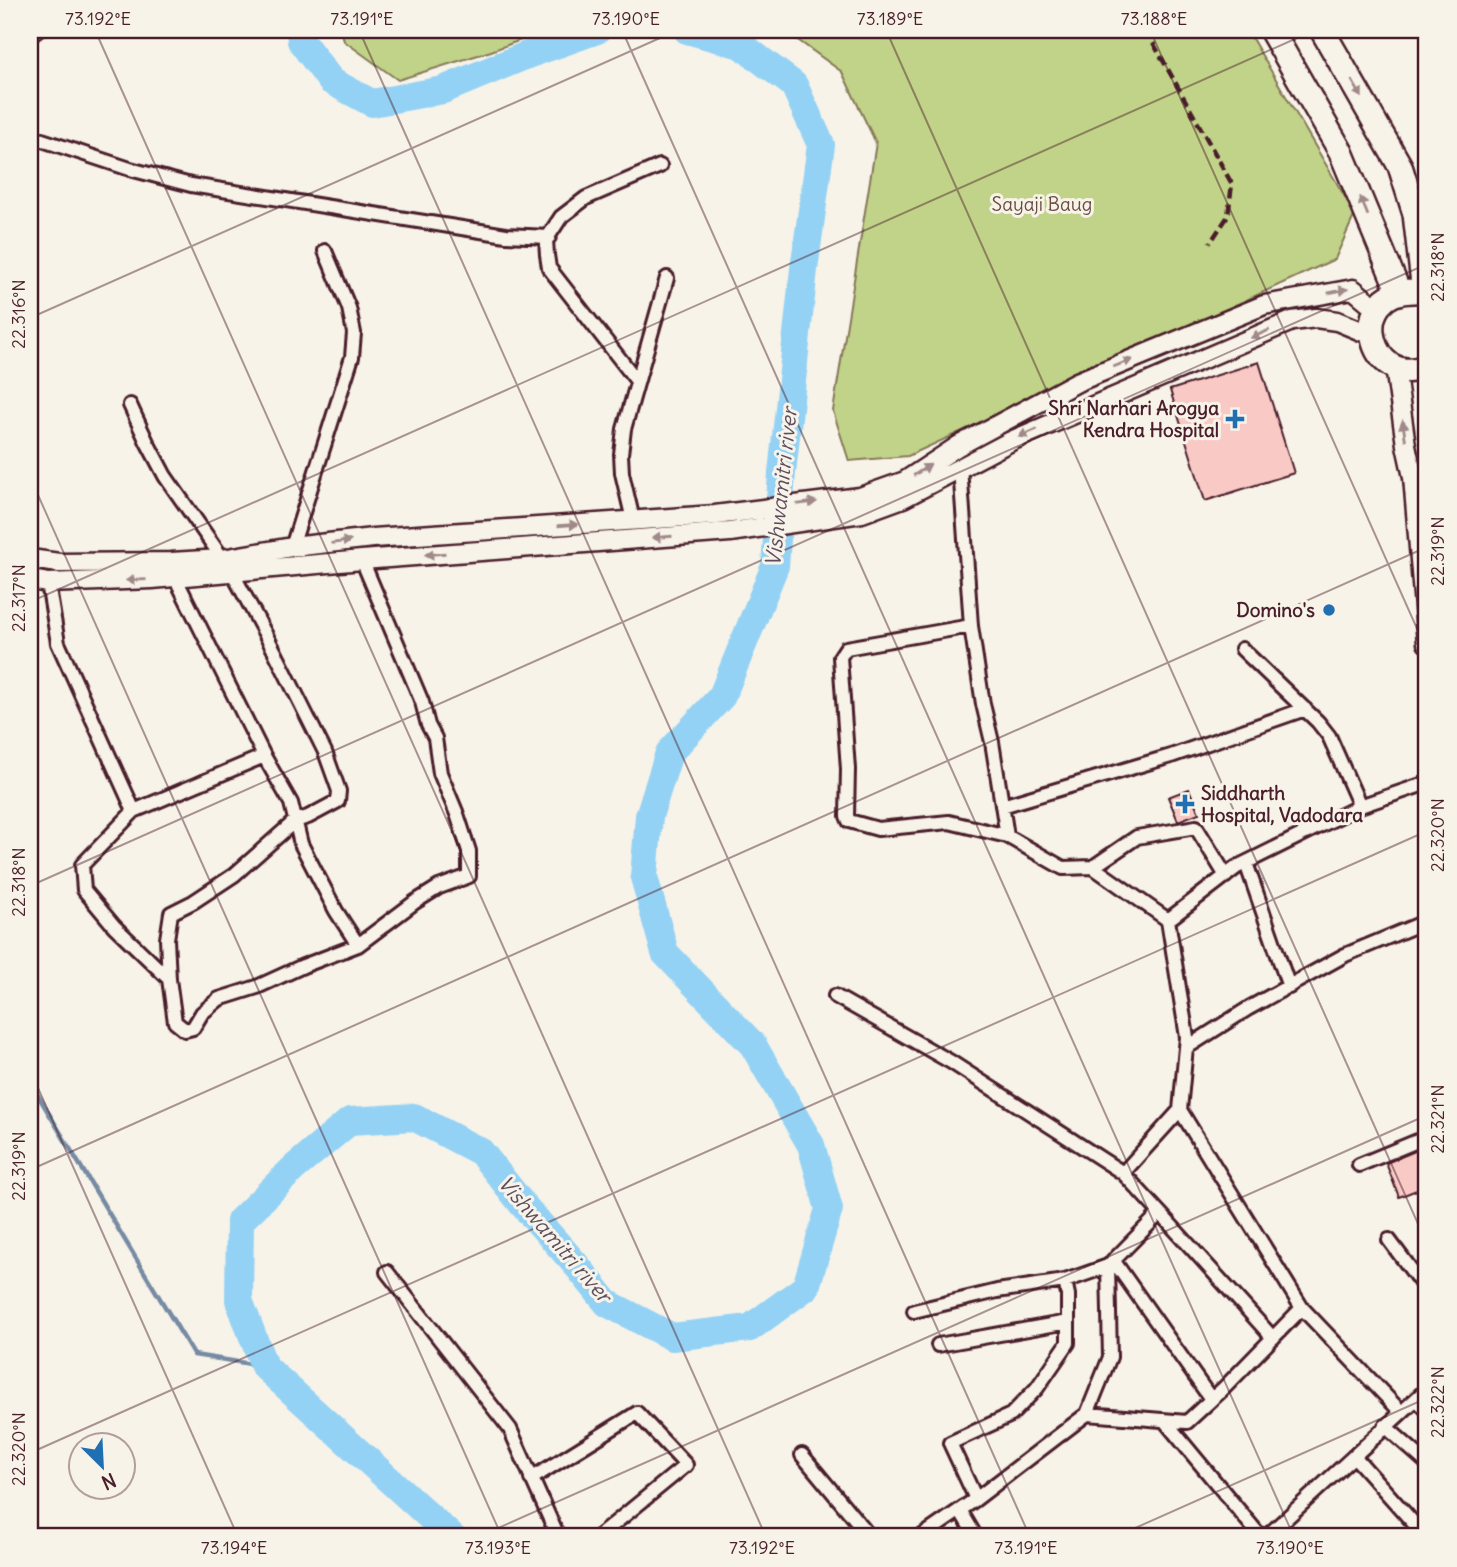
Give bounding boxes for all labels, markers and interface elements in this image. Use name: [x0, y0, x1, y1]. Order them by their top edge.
text: 73.192°E: [65, 7, 131, 30]
text: 73.191°E: [330, 7, 394, 30]
text: 73.190°E: [592, 7, 660, 30]
text: 73.189°E: [857, 7, 923, 30]
text: 73.188°E: [1121, 7, 1187, 30]
one-way arrow: [1351, 79, 1363, 98]
park label: Sayaji Baug: [992, 192, 1092, 216]
one-way arrow: [1358, 196, 1369, 217]
text: 22.318°N: [1426, 232, 1449, 302]
text: 22.316°N: [7, 279, 30, 349]
one-way arrow: [1327, 286, 1349, 297]
one-way arrow: [1250, 328, 1270, 340]
one-way arrow: [1113, 358, 1134, 369]
place label: Shri Narhari Arogya Kendra Hospital: [1048, 396, 1219, 442]
water label: Vishwamitri river: [759, 404, 803, 568]
marker: Shri Narhari Arogya Kendra Hospital: [1225, 409, 1245, 429]
one-way arrow: [1398, 418, 1409, 440]
one-way arrow: [1018, 428, 1039, 439]
one-way arrow: [913, 464, 932, 477]
one-way arrow: [796, 498, 818, 509]
text: 22.319°N: [1426, 516, 1449, 586]
one-way arrow: [557, 519, 579, 530]
one-way arrow: [651, 532, 673, 543]
one-way arrow: [330, 536, 352, 547]
one-way arrow: [424, 549, 446, 560]
text: 22.317°N: [7, 564, 30, 632]
one-way arrow: [124, 574, 146, 586]
place label: Domino's: [1236, 598, 1315, 622]
marker: Domino's: [1321, 602, 1337, 618]
place label: Siddharth Hospital, Vadodara: [1201, 781, 1363, 827]
marker: Siddharth Hospital, Vadodara: [1175, 794, 1195, 814]
text: 22.320°N: [1426, 798, 1449, 872]
text: 22.318°N: [7, 847, 30, 917]
text: 22.321°N: [1426, 1084, 1449, 1154]
text: 22.319°N: [7, 1131, 30, 1201]
water label: Vishwamitri river: [492, 1170, 619, 1310]
text: 22.322°N: [1426, 1366, 1449, 1438]
text: 22.320°N: [7, 1412, 30, 1486]
north arrow: [66, 1430, 136, 1500]
text: N: [98, 1468, 120, 1495]
text: 73.194°E: [201, 1536, 267, 1559]
text: 73.193°E: [465, 1536, 531, 1559]
text: 73.192°E: [729, 1536, 795, 1559]
text: 73.191°E: [994, 1536, 1058, 1559]
text: 73.190°E: [1256, 1536, 1324, 1559]

